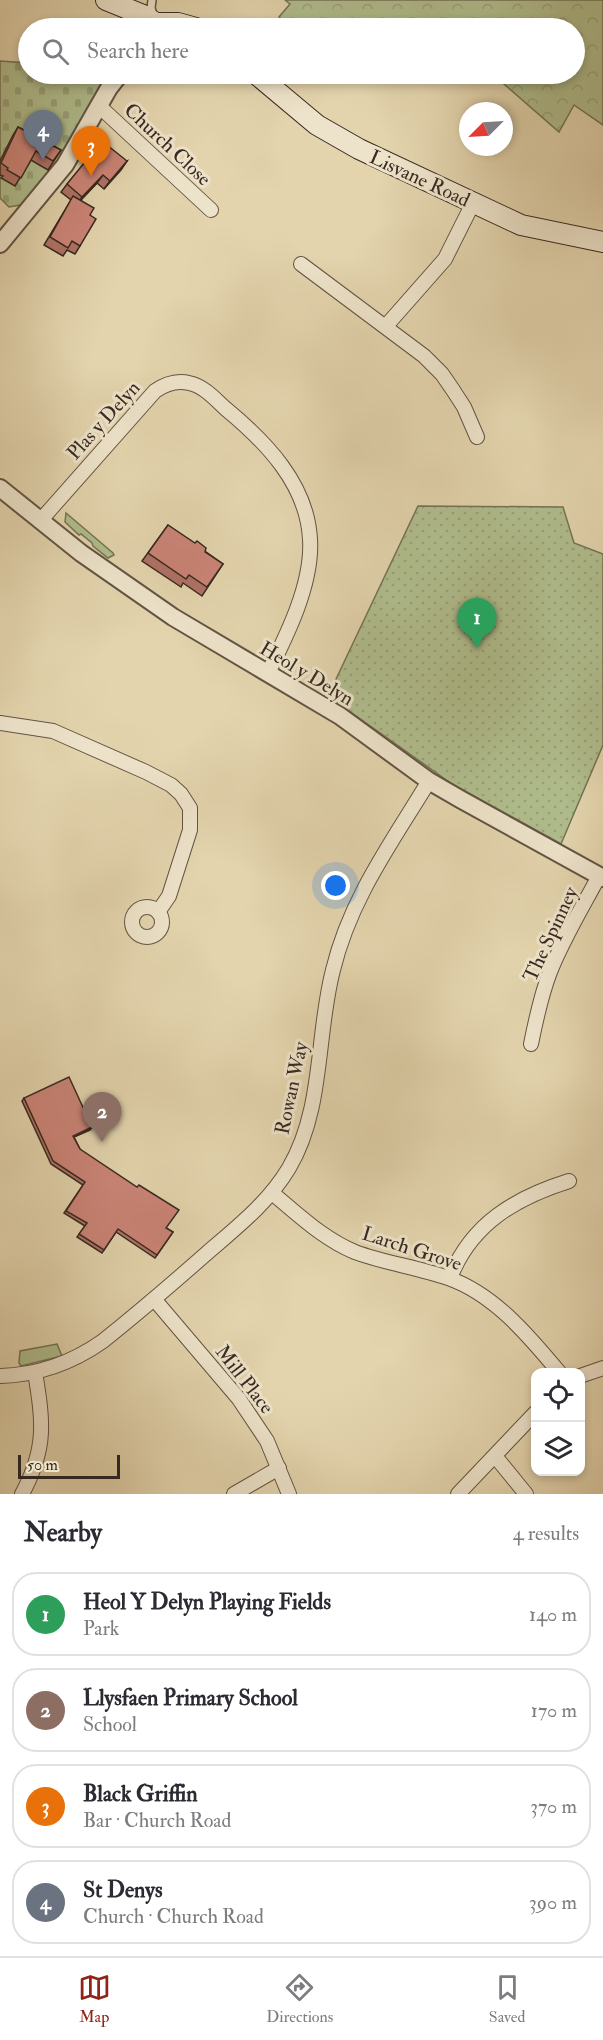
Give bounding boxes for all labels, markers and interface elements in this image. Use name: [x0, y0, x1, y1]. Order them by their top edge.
search box: [18, 18, 585, 84]
icon: search: [39, 35, 72, 68]
text: Search here: [87, 37, 189, 65]
street label: Church Close: [119, 98, 216, 191]
north arrow: [459, 102, 513, 156]
pin: 4: [24, 110, 63, 160]
pin: 3: [72, 126, 110, 176]
street label: Lisvane Road: [366, 144, 474, 213]
street label: Plas y Delyn: [61, 376, 145, 465]
pin: 1: [458, 598, 496, 648]
street label: Heol y Delyn: [255, 636, 358, 711]
your location: [321, 871, 350, 900]
street label: The Spinney: [518, 882, 585, 986]
street label: Rowan Way: [269, 1038, 314, 1137]
pin: 2: [82, 1092, 122, 1142]
street label: Larch Grove: [359, 1221, 465, 1276]
street label: Mill Place: [210, 1340, 279, 1419]
map controls: [531, 1368, 585, 1476]
button: locate: [531, 1368, 585, 1422]
button: layers: [531, 1422, 585, 1476]
scale bar: [18, 1452, 120, 1480]
text: 50 m: [27, 1455, 58, 1475]
text: Nearby: [24, 1517, 102, 1549]
text: 4 results: [513, 1521, 579, 1546]
text: Heol Y Delyn Playing Fields: [83, 1588, 331, 1616]
text: 1: [42, 1602, 49, 1627]
text: 140 m: [529, 1602, 577, 1627]
text: Park: [83, 1616, 119, 1641]
text: Llysfaen Primary School: [83, 1684, 298, 1712]
text: 2: [40, 1698, 51, 1723]
text: 170 m: [531, 1698, 577, 1723]
text: School: [83, 1712, 137, 1737]
text: Black Griffin: [83, 1780, 198, 1808]
text: 3: [42, 1794, 49, 1819]
text: 370 m: [530, 1794, 577, 1819]
text: Bar · Church Road: [83, 1808, 231, 1833]
text: St Denys: [83, 1876, 162, 1904]
text: 4: [40, 1890, 51, 1915]
text: 390 m: [529, 1890, 577, 1915]
text: Church · Church Road: [83, 1904, 264, 1929]
tab: Map: [78, 1971, 111, 2027]
tab: Directions: [266, 1971, 333, 2027]
tab: Saved: [489, 1971, 525, 2027]

